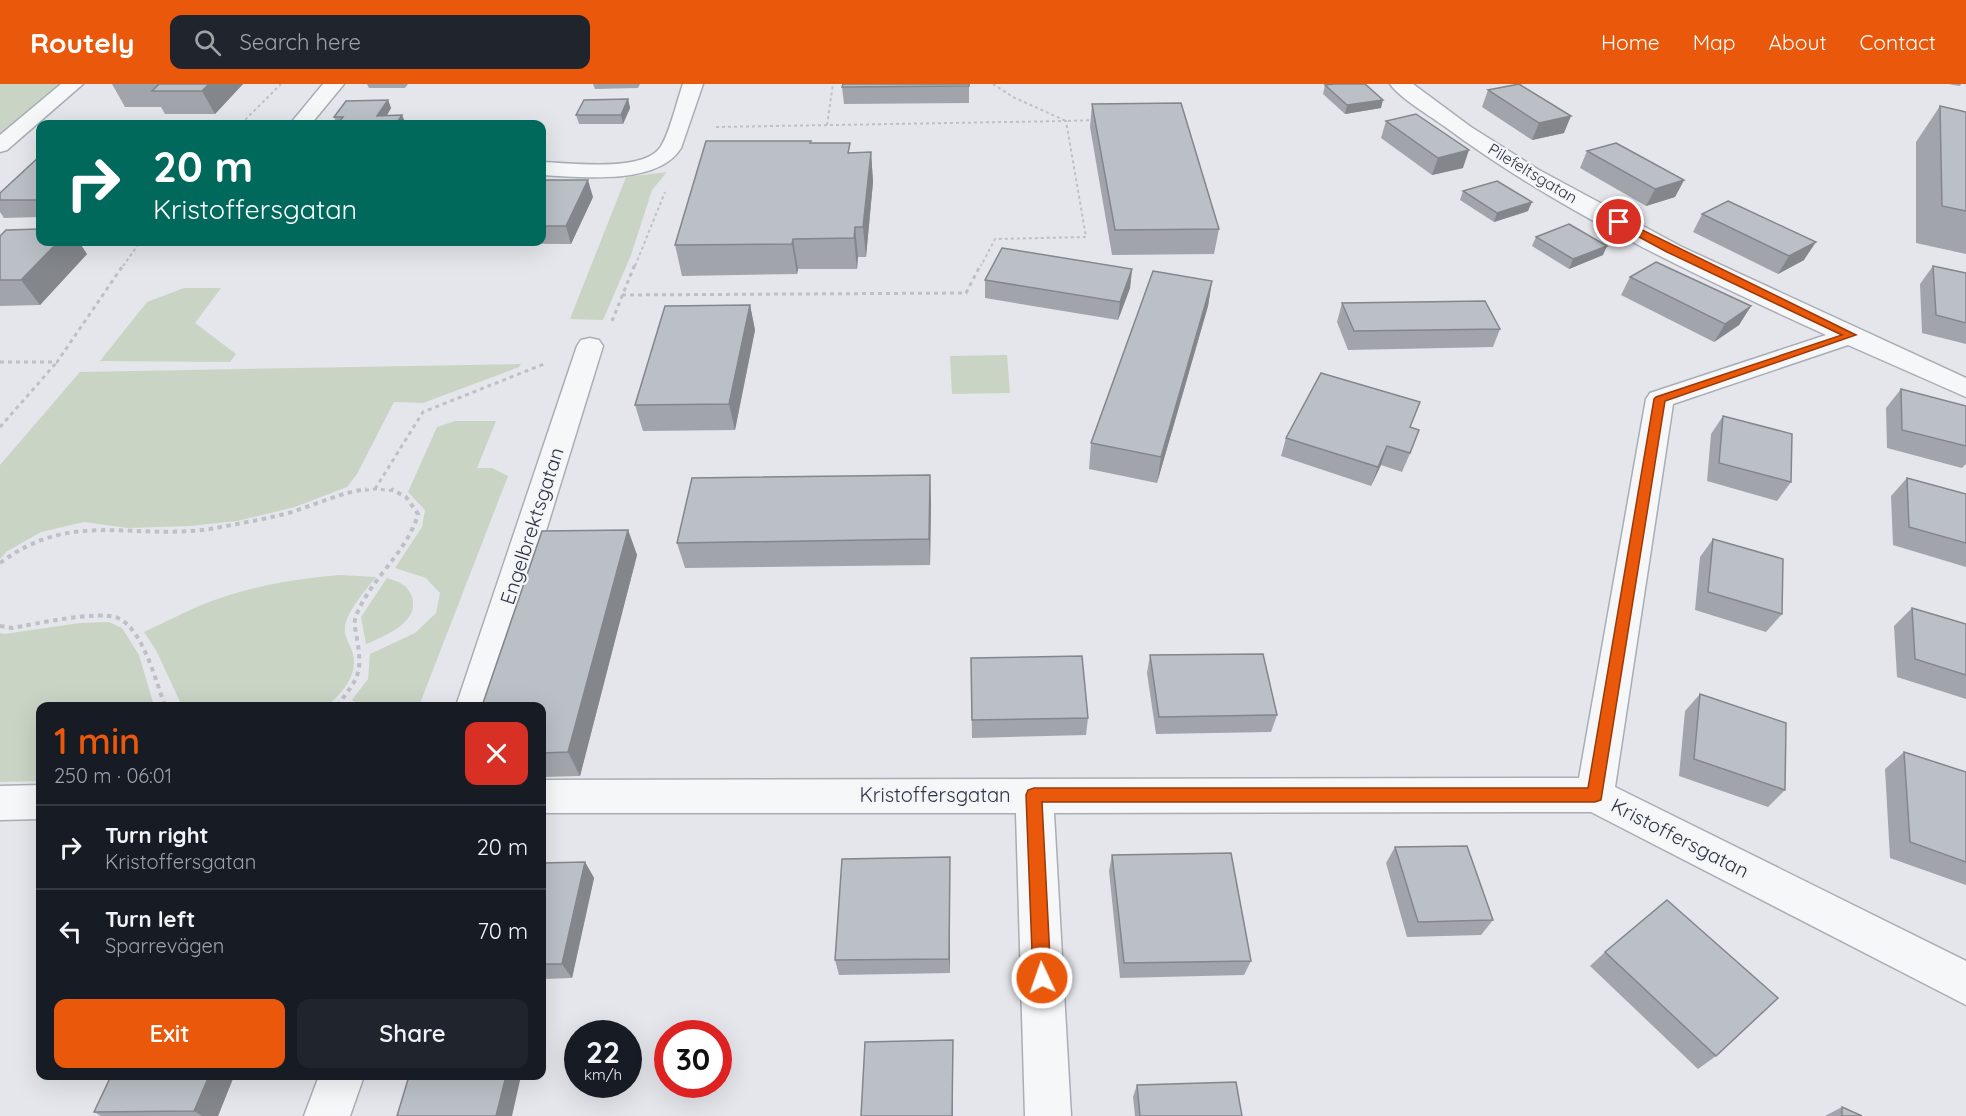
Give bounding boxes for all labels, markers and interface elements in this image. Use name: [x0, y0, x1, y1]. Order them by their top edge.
search box: [170, 15, 590, 69]
text: Routely: [30, 25, 134, 60]
icon: search: [191, 26, 224, 59]
text: Search here: [239, 28, 361, 56]
text: Home: [1601, 29, 1660, 55]
text: Map: [1693, 29, 1736, 55]
text: About: [1769, 29, 1827, 55]
text: Contact: [1860, 29, 1936, 55]
street label: Pilefeltsgatan: [1485, 139, 1581, 207]
text: 20 m: [153, 140, 253, 193]
icon: right: [54, 144, 132, 222]
text: Kristoffersgatan: [153, 192, 357, 226]
pin: [1593, 196, 1644, 247]
icon: arrive: [1602, 205, 1635, 238]
street label: Engelbrektsgatan: [494, 444, 569, 608]
text: 1 min: [54, 718, 140, 763]
button: close: [465, 722, 528, 785]
text: 250 m · 06:01: [54, 763, 172, 788]
street label: Kristoffersgatan: [859, 782, 1011, 807]
street label: Kristoffersgatan: [1607, 792, 1753, 883]
text: Turn right: [105, 821, 209, 849]
icon: right: [54, 831, 87, 864]
text: 20 m: [477, 833, 528, 861]
text: Kristoffersgatan: [105, 849, 256, 874]
text: Turn left: [105, 905, 195, 933]
icon: left: [54, 915, 87, 948]
text: 70 m: [478, 917, 528, 945]
text: Sparrevägen: [105, 933, 224, 958]
position arrow: [1010, 946, 1074, 1010]
button: Exit: [54, 999, 285, 1068]
button: Share: [297, 999, 528, 1068]
speed limit sign: 30: [654, 1020, 732, 1098]
text: 22: [586, 1033, 620, 1071]
text: km/h: [584, 1065, 622, 1084]

